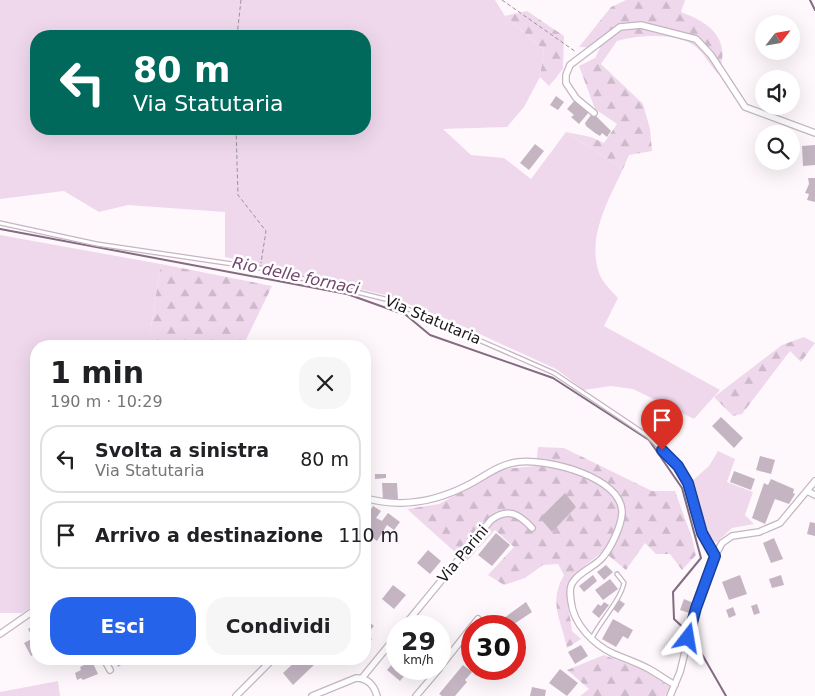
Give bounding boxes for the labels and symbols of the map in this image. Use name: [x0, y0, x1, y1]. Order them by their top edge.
north arrow: [755, 15, 800, 60]
water label: Rio delle fornaci: [231, 253, 362, 298]
street label: Via Statutaria: [382, 292, 484, 348]
pin: [641, 399, 683, 450]
street label: Via Parini: [434, 522, 492, 586]
position arrow: [661, 611, 713, 663]
speed limit sign: 30: [461, 615, 526, 680]

